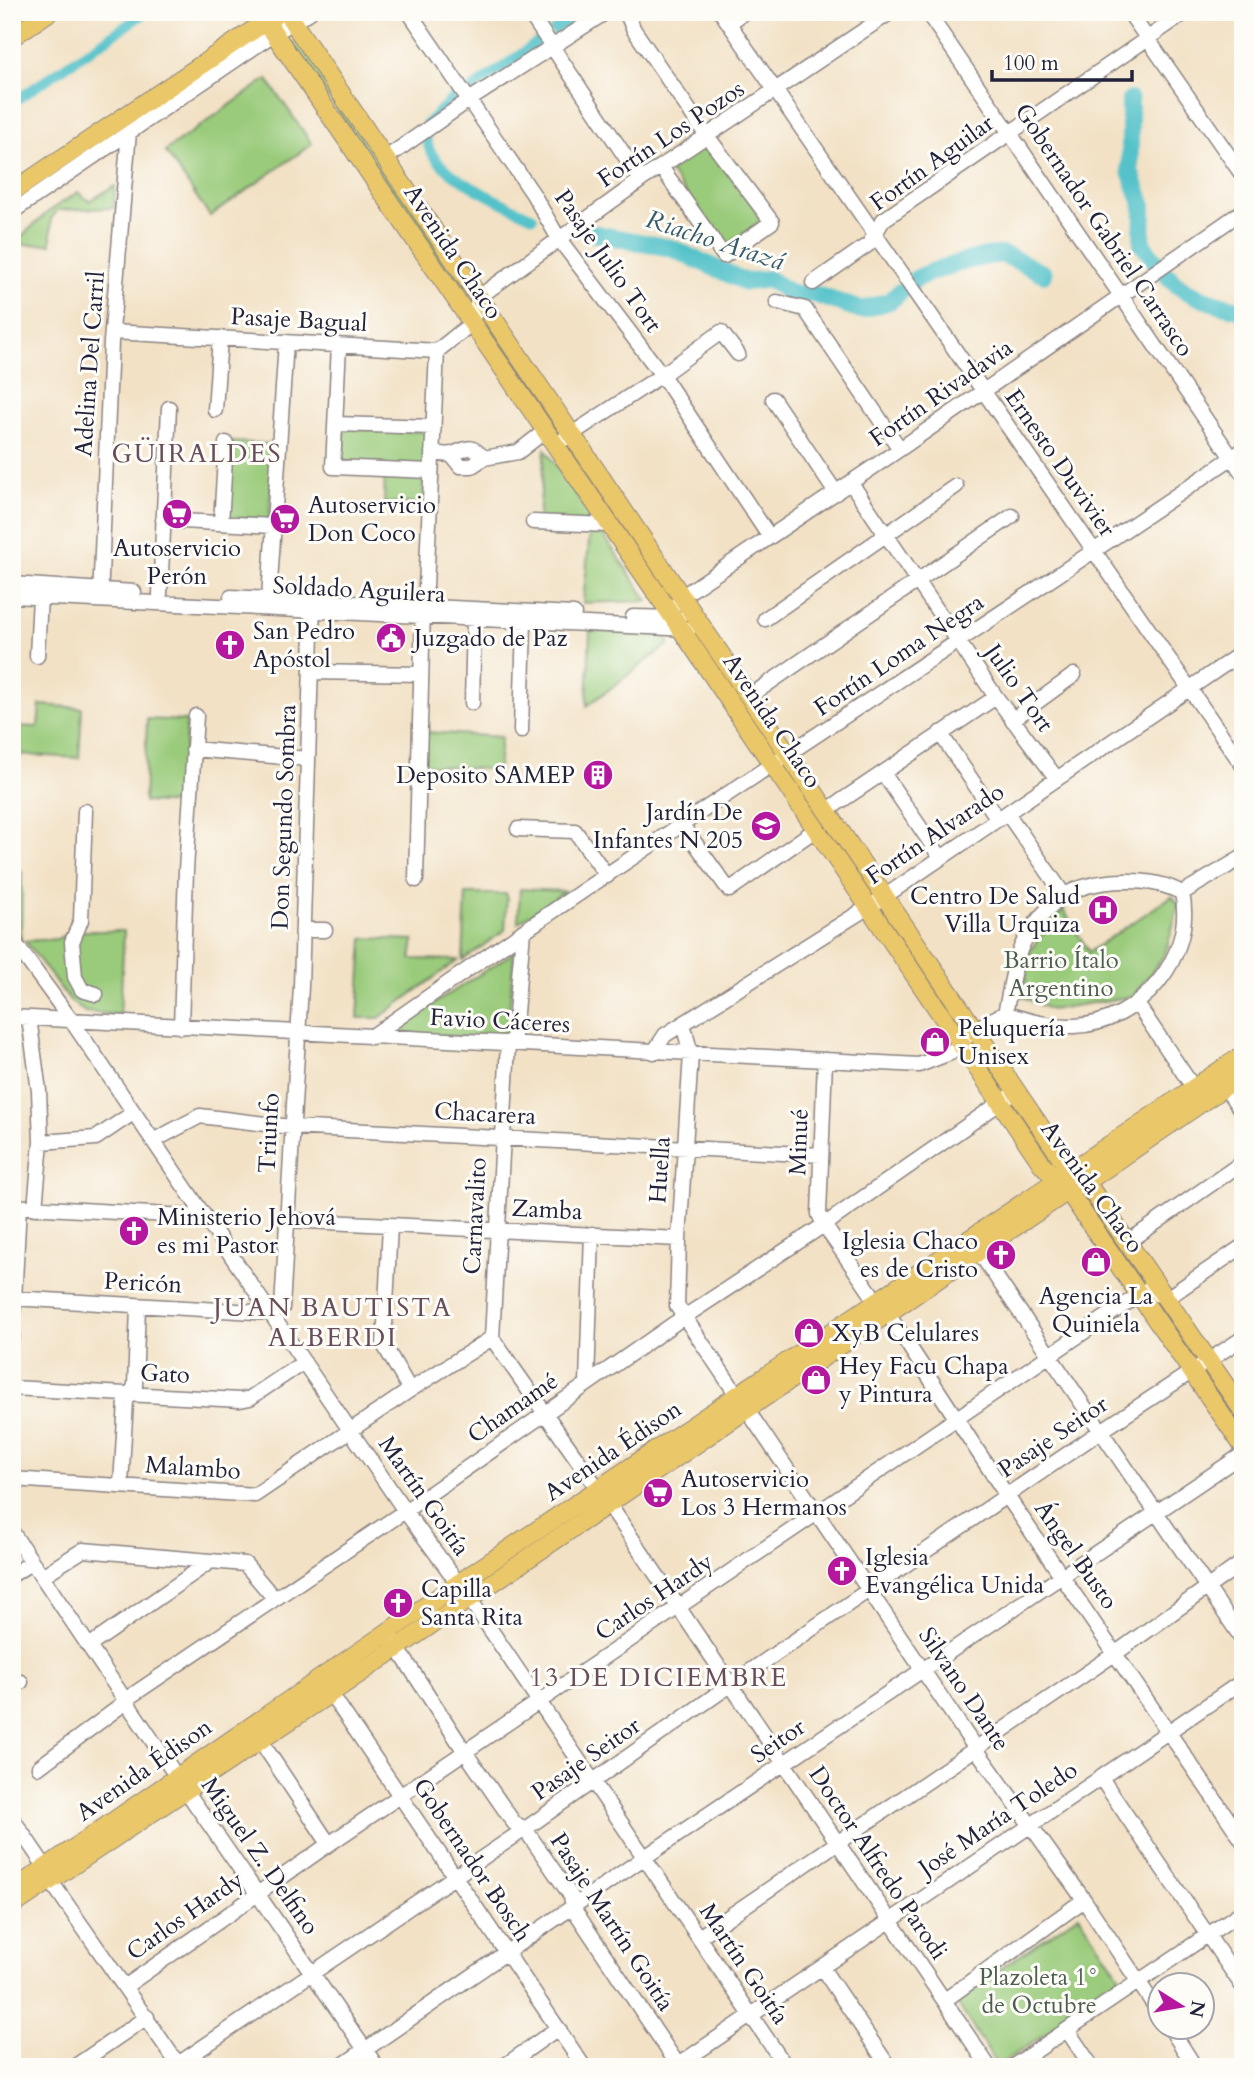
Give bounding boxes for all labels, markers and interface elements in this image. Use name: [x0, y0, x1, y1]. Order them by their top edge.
scale bar: [992, 38, 1132, 82]
text: 100 m: [1003, 49, 1059, 78]
street label: Fortín Los Pozos: [591, 73, 751, 195]
street label: Gobernador Gabriel Carrasco: [1007, 97, 1201, 363]
street label: Fortín Aguilar: [863, 107, 1001, 219]
street label: Avenida Chaco: [396, 178, 510, 326]
street label: Pasaje Julio Tort: [546, 183, 670, 339]
water label: Riacho Arazá: [642, 201, 790, 279]
street label: Adelina Del Carril: [67, 270, 113, 458]
street label: Pasaje Bagual: [230, 300, 368, 340]
street label: Fortín Rivadavia: [863, 331, 1020, 455]
street label: Ernesto Duvivier: [997, 383, 1123, 544]
district label: GÜIRALDES: [111, 436, 283, 471]
place label: Autoservicio Don Coco: [308, 489, 436, 550]
supermarket icon: Autoservicio Perón: [160, 497, 194, 531]
supermarket icon: Autoservicio Don Coco: [268, 502, 302, 536]
place label: Autoservicio Perón: [113, 532, 241, 593]
street label: Soldado Aguilera: [272, 569, 447, 611]
street label: Fortín Loma Negra: [808, 586, 991, 724]
place label: San Pedro Apóstol: [253, 615, 355, 676]
public building icon: Juzgado de Paz: [374, 621, 408, 655]
place label: Juzgado de Paz: [411, 622, 568, 655]
church icon: San Pedro Apóstol: [213, 628, 247, 662]
street label: Julio Tort: [975, 635, 1062, 739]
street label: Avenida Chaco: [715, 647, 829, 795]
street label: Don Segundo Sombra: [264, 703, 304, 930]
building icon: Deposito SAMEP: [581, 758, 615, 792]
place label: Deposito SAMEP: [396, 759, 575, 792]
street label: Fortín Alvarado: [859, 775, 1011, 893]
place label: Jardín De Infantes N 205: [593, 796, 743, 857]
school or university icon: Jardín De Infantes N 205: [749, 809, 783, 843]
place label: Centro De Salud Villa Urquiza: [910, 880, 1081, 941]
hospital icon: Centro De Salud Villa Urquiza: [1086, 893, 1120, 927]
park label: Barrio Ítalo Argentino: [1003, 944, 1119, 1005]
street label: Favio Cáceres: [429, 1001, 571, 1041]
place label: Peluquería Unisex: [958, 1012, 1066, 1073]
shop icon: Peluquería Unisex: [918, 1025, 952, 1059]
street label: Triunfo: [250, 1092, 288, 1174]
street label: Chacarera: [433, 1095, 537, 1133]
street label: Minué: [781, 1108, 817, 1176]
street label: Avenida Chaco: [1033, 1114, 1151, 1260]
street label: Huella: [641, 1135, 679, 1204]
street label: Carnavalito: [455, 1156, 495, 1275]
street label: Zamba: [511, 1192, 584, 1228]
place label: Ministerio Jehová es mi Pastor: [157, 1201, 336, 1262]
church icon: Ministerio Jehová es mi Pastor: [117, 1214, 151, 1248]
place label: Iglesia Chaco es de Cristo: [842, 1225, 978, 1286]
church icon: Iglesia Chaco es de Cristo: [984, 1238, 1018, 1272]
shop icon: Agencia La Quiniela: [1079, 1245, 1113, 1279]
street label: Pericón: [103, 1264, 183, 1302]
place label: Agencia La Quiniela: [1039, 1280, 1154, 1341]
district label: JUAN BAUTISTA ALBERDI: [209, 1290, 453, 1355]
shop icon: XyB Celulares: [792, 1316, 826, 1350]
place label: XyB Celulares: [832, 1317, 979, 1350]
place label: Hey Facu Chapa y Pintura: [838, 1350, 1009, 1411]
street label: Gato: [139, 1356, 191, 1392]
shop icon: Hey Facu Chapa y Pintura: [799, 1363, 833, 1397]
street label: Chamamé: [461, 1365, 565, 1451]
street label: Pasaje Seitor: [992, 1388, 1115, 1486]
street label: Avenida Édison: [538, 1393, 688, 1509]
street label: Martín Goitía: [370, 1429, 478, 1563]
street label: Malambo: [144, 1448, 242, 1488]
place label: Autoservicio Los 3 Hermanos: [681, 1463, 847, 1524]
supermarket icon: Autoservicio Los 3 Hermanos: [641, 1476, 675, 1510]
street label: Ángel Busto: [1026, 1494, 1126, 1616]
place label: Iglesia Evangélica Unida: [865, 1541, 1045, 1602]
street label: Carlos Hardy: [589, 1545, 720, 1649]
church icon: Iglesia Evangélica Unida: [825, 1554, 859, 1588]
place label: Capilla Santa Rita: [421, 1573, 523, 1634]
church icon: Capilla Santa Rita: [381, 1586, 415, 1620]
street label: Silvano Dante: [910, 1621, 1018, 1757]
district label: 13 DE DICIEMBRE: [530, 1660, 788, 1695]
street label: Pasaje Seitor: [525, 1709, 647, 1809]
street label: Avenida Édison: [69, 1711, 219, 1829]
street label: Seitor: [744, 1711, 812, 1771]
street label: José María Toledo: [910, 1754, 1084, 1886]
street label: Doctor Alfredo Parodi: [801, 1760, 955, 1967]
street label: Miguel Z. Delfino: [193, 1770, 327, 1942]
street label: Gobernador Bosch: [405, 1772, 539, 1948]
street label: Pasaje Martín Goitía: [542, 1826, 682, 2018]
street label: Carlos Hardy: [120, 1863, 250, 1968]
street label: Martín Goitía: [691, 1897, 797, 2032]
park label: Plazoleta 1° de Octubre: [979, 1961, 1099, 2022]
north arrow: [1146, 1970, 1216, 2040]
text: N: [1182, 1998, 1211, 2020]

